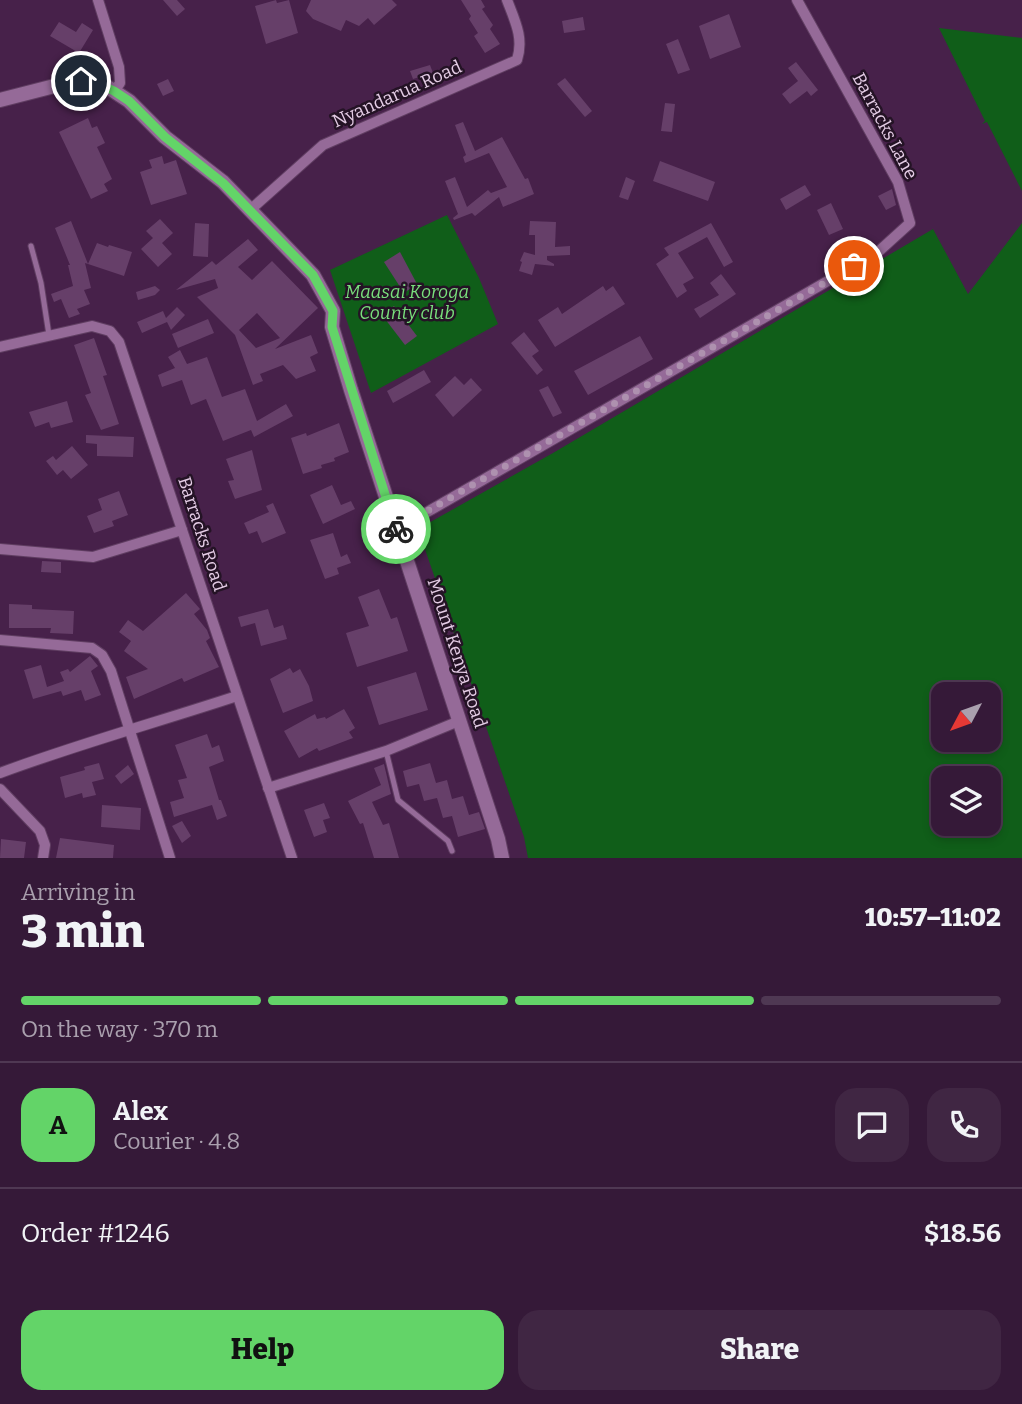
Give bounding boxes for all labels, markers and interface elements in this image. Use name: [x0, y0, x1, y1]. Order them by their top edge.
pin: [51, 51, 111, 111]
street label: Nyandarua Road: [329, 56, 465, 132]
icon: home: [62, 62, 100, 100]
street label: Barracks Lane: [848, 69, 922, 183]
pin: [824, 236, 884, 296]
icon: bag: [835, 247, 873, 285]
park label: Maasai Koroga County club: [345, 281, 469, 324]
street label: Barracks Road: [173, 474, 231, 594]
courier: [361, 494, 431, 564]
icon: bike: [377, 510, 415, 548]
street label: Mount Kenya Road: [422, 575, 492, 731]
north arrow: [931, 682, 1001, 752]
map controls: [931, 682, 1001, 836]
button: layers: [931, 766, 1001, 836]
text: Arriving in: [21, 878, 135, 906]
text: 10:57–11:02: [865, 902, 1001, 933]
text: 3 min: [21, 904, 144, 959]
text: On the way · 370 m: [21, 1015, 218, 1043]
button: chat: [835, 1088, 909, 1162]
button: phone: [927, 1088, 1001, 1162]
text: Alex: [113, 1096, 168, 1127]
text: A: [49, 1110, 67, 1141]
text: Courier · 4.8: [113, 1127, 240, 1155]
text: Order #1246: [21, 1218, 170, 1249]
text: $18.56: [924, 1218, 1001, 1249]
button: Help: [21, 1310, 504, 1390]
button: Share: [518, 1310, 1001, 1390]

